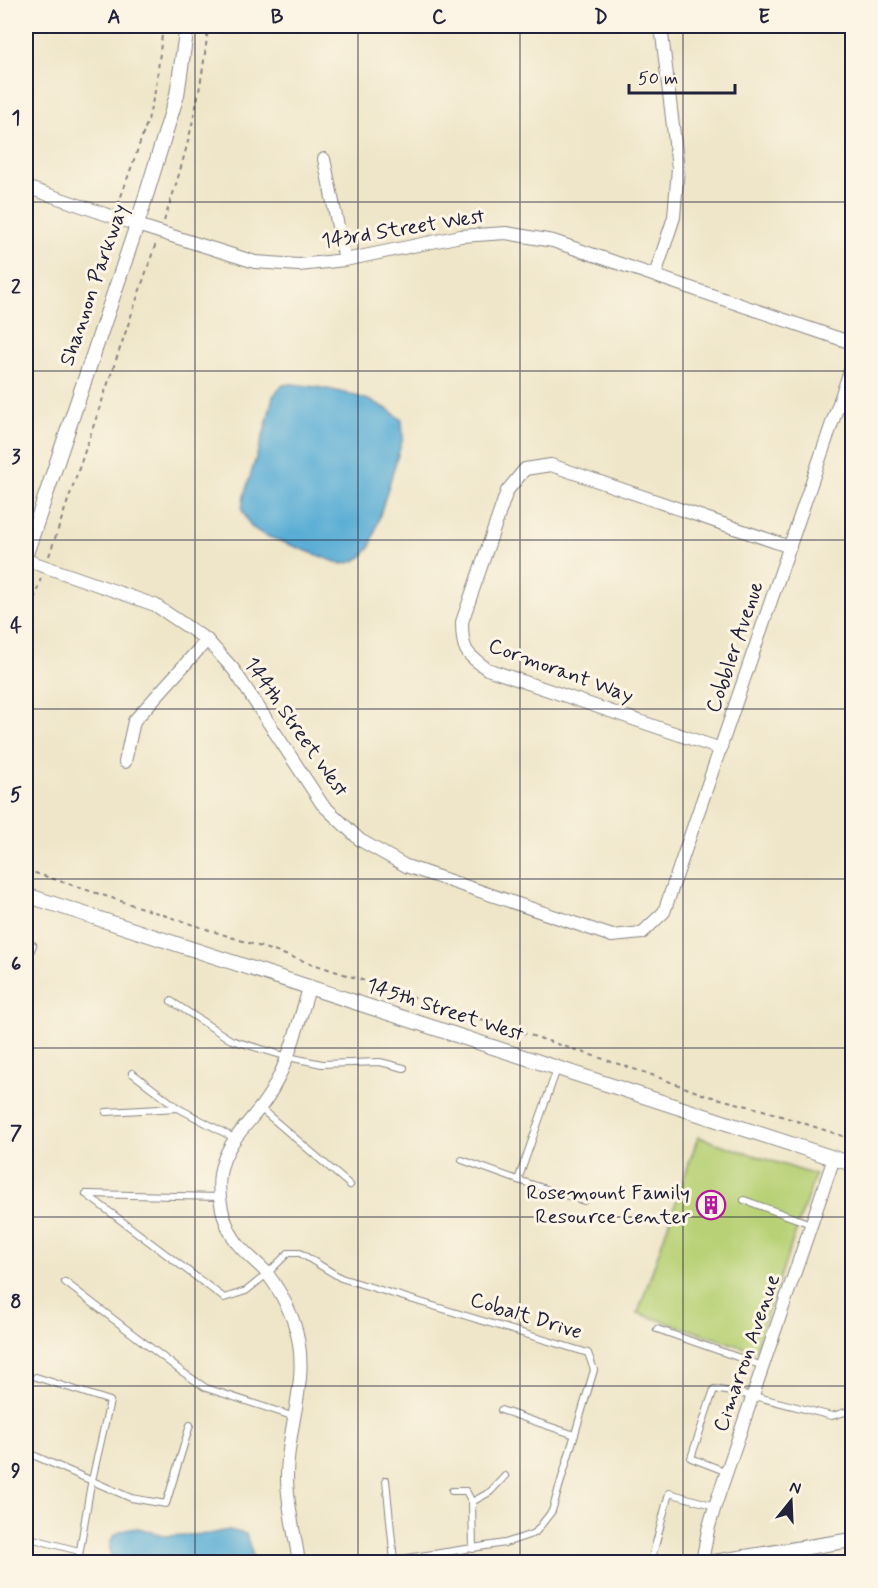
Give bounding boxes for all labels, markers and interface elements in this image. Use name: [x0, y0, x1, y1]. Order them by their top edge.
text: A: [107, 4, 121, 31]
text: B: [271, 4, 284, 31]
text: C: [432, 4, 447, 31]
text: D: [594, 4, 608, 31]
text: E: [758, 4, 770, 31]
scale bar: [629, 57, 736, 95]
text: 50 m: [638, 67, 678, 91]
text: 1: [12, 105, 20, 132]
street label: Shannon Parkway: [53, 200, 135, 370]
street label: 143rd Street West: [319, 202, 487, 256]
text: 2: [11, 274, 21, 301]
text: 3: [11, 444, 21, 471]
street label: Cobbler Avenue: [699, 577, 771, 717]
text: 4: [10, 613, 22, 640]
street label: Cormorant Way: [485, 632, 637, 710]
street label: 144th Street West: [237, 652, 355, 803]
text: 5: [10, 782, 22, 809]
text: 6: [11, 951, 21, 978]
street label: 145th Street West: [363, 971, 528, 1049]
text: 7: [10, 1120, 22, 1147]
place label: Rosemount Family Resource Center: [526, 1179, 690, 1231]
building icon: Rosemount Family Resource Center: [695, 1189, 727, 1221]
street label: Cimarron Avenue: [707, 1270, 787, 1436]
street label: Cobalt Drive: [467, 1286, 585, 1346]
text: 8: [10, 1289, 22, 1316]
text: 9: [11, 1458, 21, 1485]
north arrow: [761, 1471, 821, 1531]
text: N: [787, 1477, 803, 1500]

